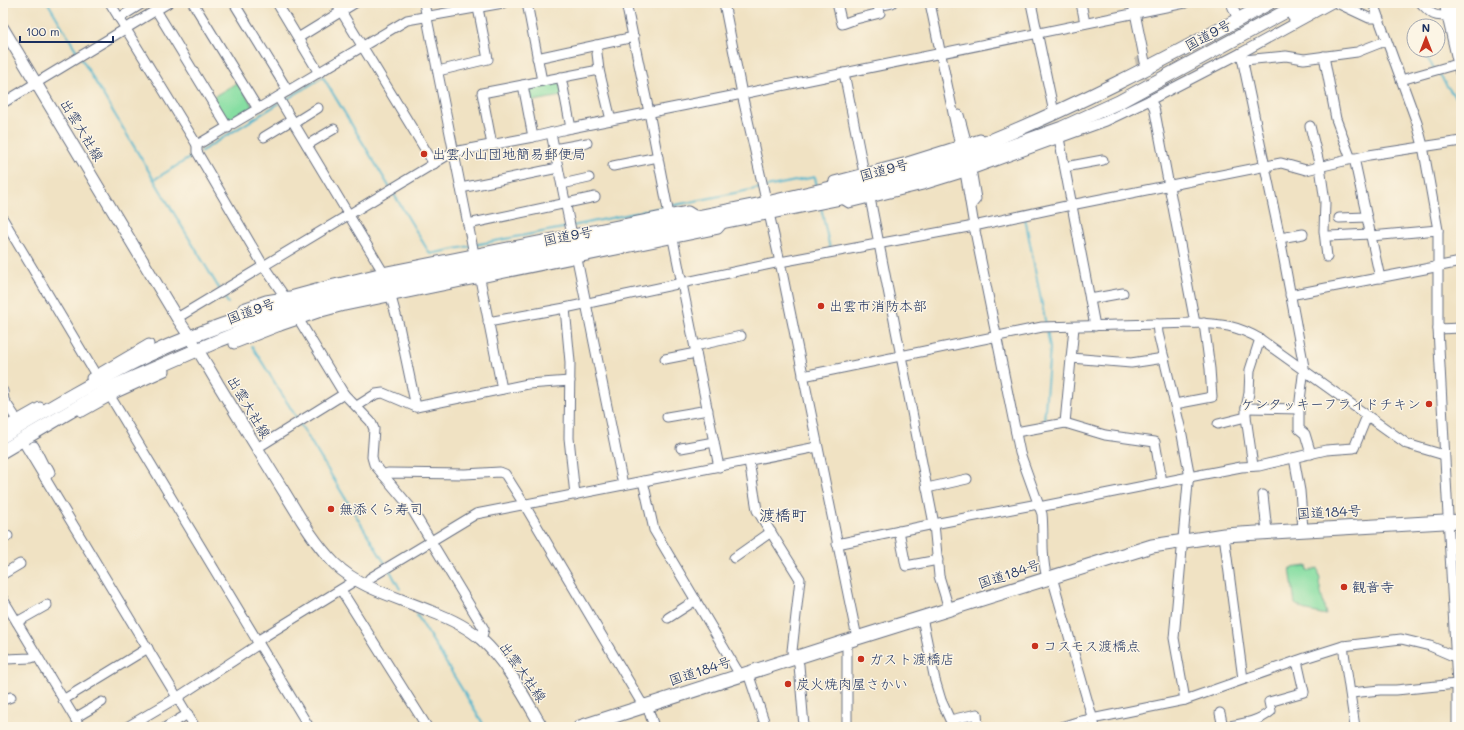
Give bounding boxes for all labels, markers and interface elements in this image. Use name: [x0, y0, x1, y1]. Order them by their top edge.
street label: 国道9号: [1181, 14, 1234, 55]
scale bar: [20, 18, 113, 44]
north arrow: [1406, 18, 1446, 58]
text: N: [1422, 20, 1430, 35]
text: 100 m: [26, 23, 60, 39]
street label: 出雲大社線: [56, 95, 109, 165]
place label: 出雲小山団地簡易郵便局: [432, 144, 586, 163]
marker: 出雲小山団地簡易郵便局: [419, 149, 429, 159]
street label: 国道9号: [857, 154, 911, 185]
street label: 国道9号: [541, 221, 594, 250]
street label: 国道9号: [224, 293, 278, 328]
place label: 出雲市消防本部: [829, 296, 927, 315]
marker: 出雲市消防本部: [816, 301, 826, 311]
street label: 出雲大社線: [223, 372, 276, 442]
place label: ケンタッキーフライドチキン: [1241, 394, 1421, 413]
marker: ケンタッキーフライドチキン: [1424, 399, 1434, 409]
place label: 無添くら寿司: [339, 499, 423, 518]
street label: 国道184号: [1296, 500, 1362, 523]
marker: 無添くら寿司: [326, 504, 336, 514]
district label: 渡橋町: [759, 504, 807, 525]
street label: 国道184号: [975, 554, 1043, 593]
place label: 観音寺: [1352, 577, 1394, 596]
marker: 観音寺: [1339, 582, 1349, 592]
place label: コスモス渡橋点: [1043, 636, 1140, 655]
street label: 出雲大社線: [496, 638, 551, 706]
marker: コスモス渡橋点: [1030, 641, 1040, 651]
place label: ガスト渡橋店: [869, 649, 954, 668]
street label: 国道184号: [666, 651, 734, 690]
marker: ガスト渡橋店: [856, 654, 866, 664]
place label: 炭火焼肉屋さかい: [796, 674, 908, 693]
marker: 炭火焼肉屋さかい: [783, 679, 793, 689]

